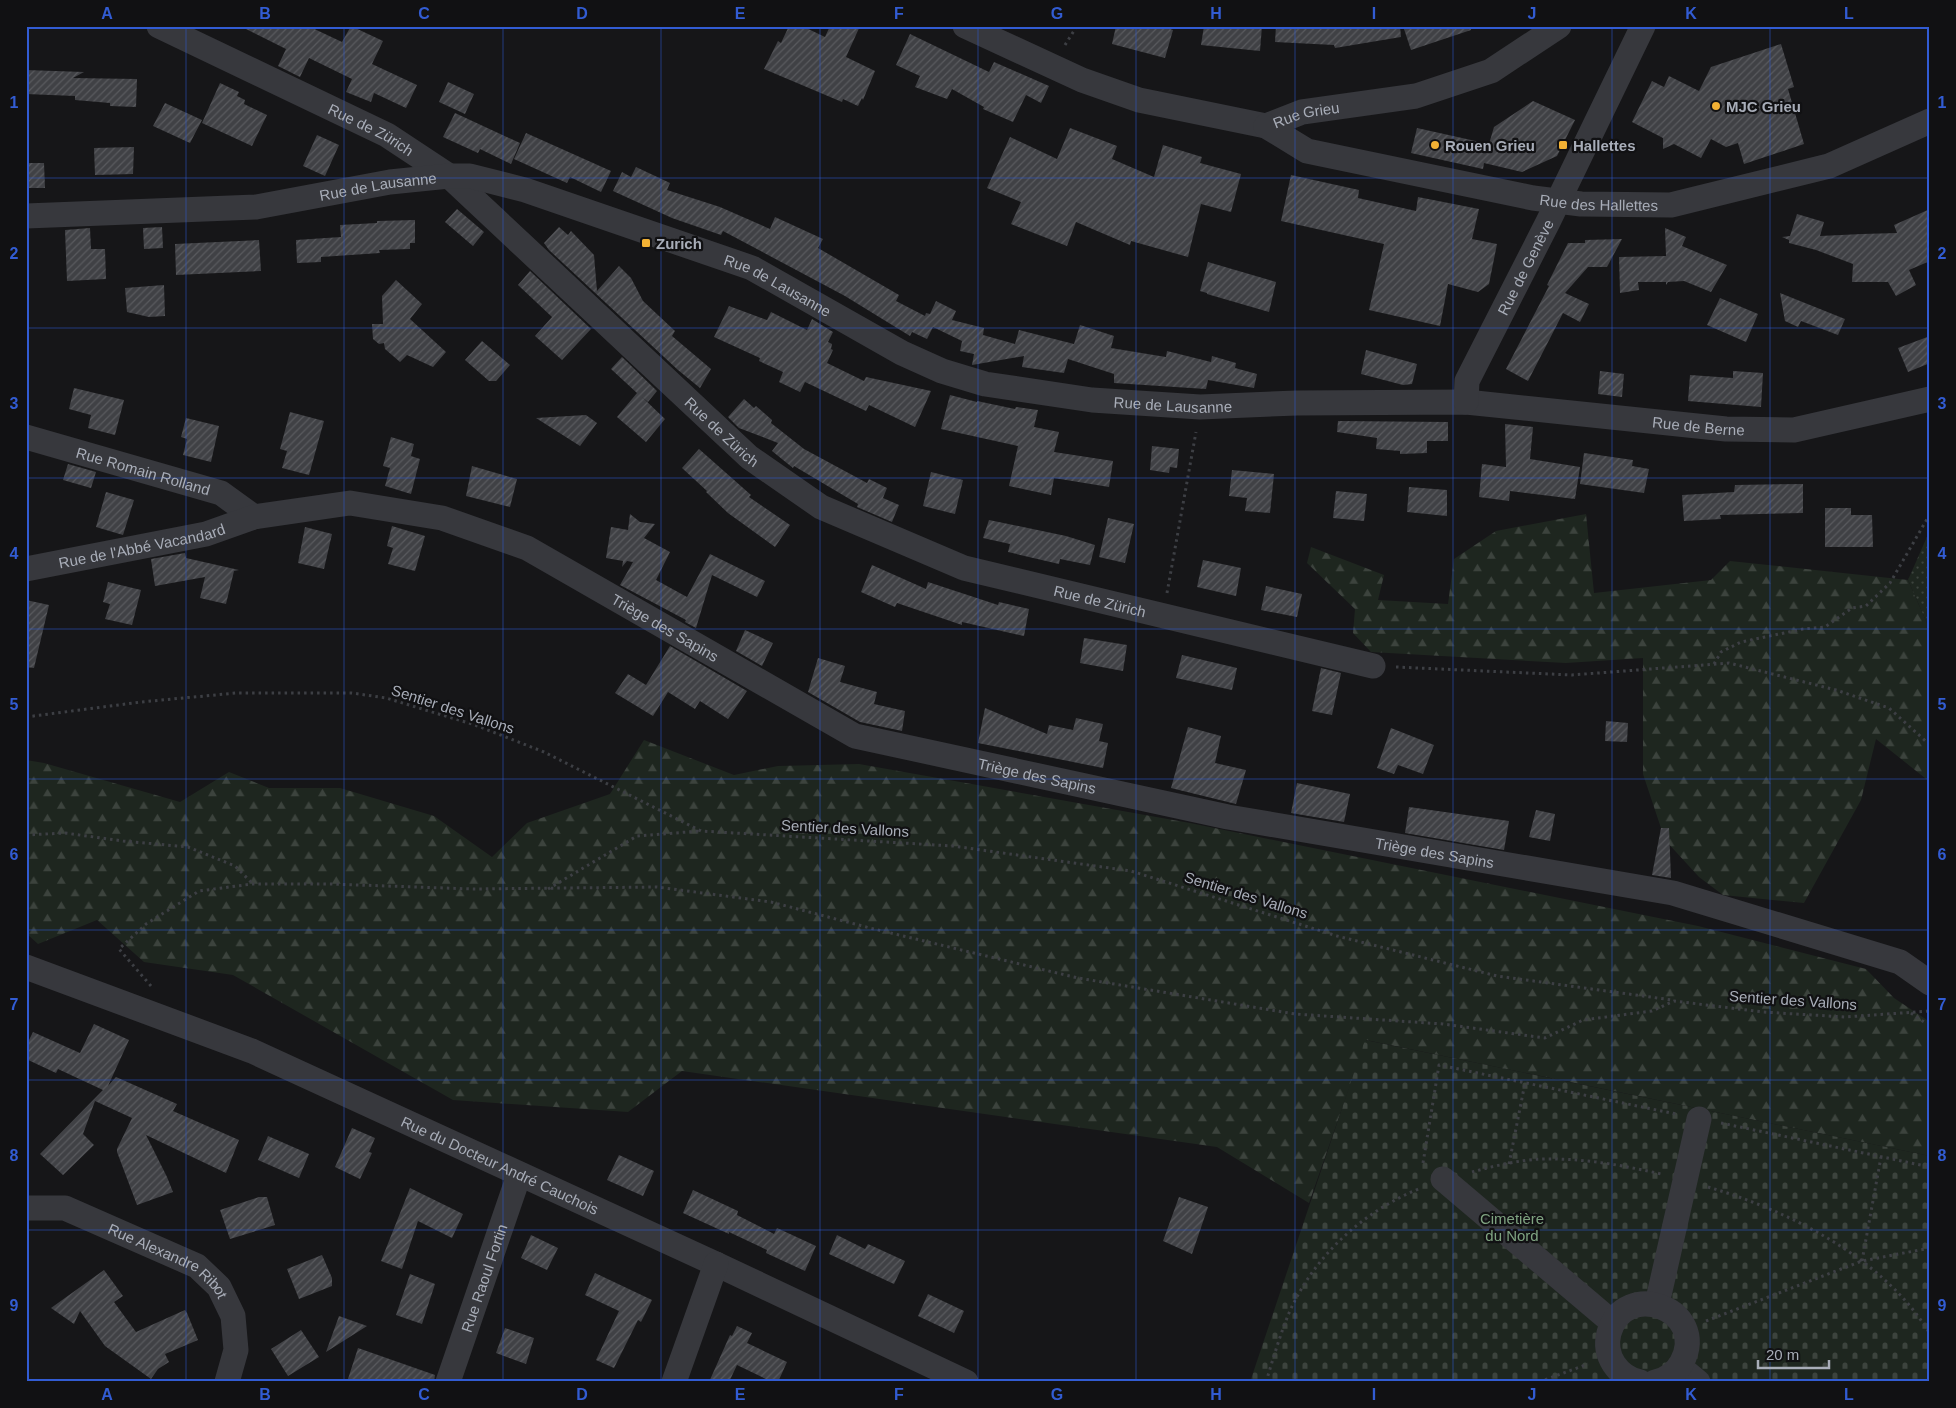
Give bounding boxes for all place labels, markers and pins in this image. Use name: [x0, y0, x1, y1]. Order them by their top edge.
place label: MJC Grieu: [1726, 98, 1801, 115]
marker: MJC Grieu: [1710, 100, 1722, 112]
place label: Rouen Grieu: [1445, 137, 1535, 154]
place label: Hallettes: [1573, 137, 1636, 154]
marker: Rouen Grieu: [1429, 139, 1441, 151]
marker: Hallettes: [1557, 139, 1569, 151]
place label: Zurich: [656, 235, 702, 252]
marker: Zurich: [640, 237, 652, 249]

